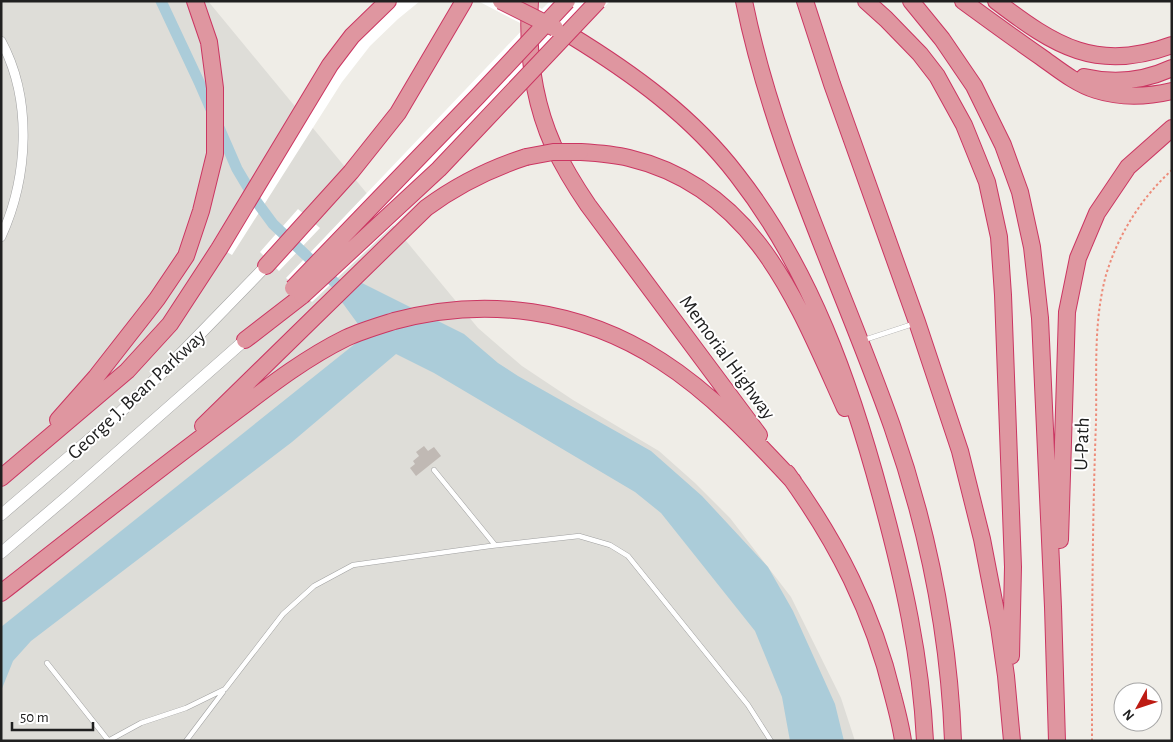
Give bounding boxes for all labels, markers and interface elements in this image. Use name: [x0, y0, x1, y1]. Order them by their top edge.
street label: Memorial Highway: [676, 292, 779, 424]
street label: George J. Bean Parkway: [64, 326, 210, 464]
street label: U-Path: [1071, 417, 1093, 471]
north arrow: [1113, 682, 1163, 732]
scale bar: [12, 700, 94, 732]
text: N: [1120, 706, 1137, 723]
text: 50 m: [20, 710, 49, 725]

